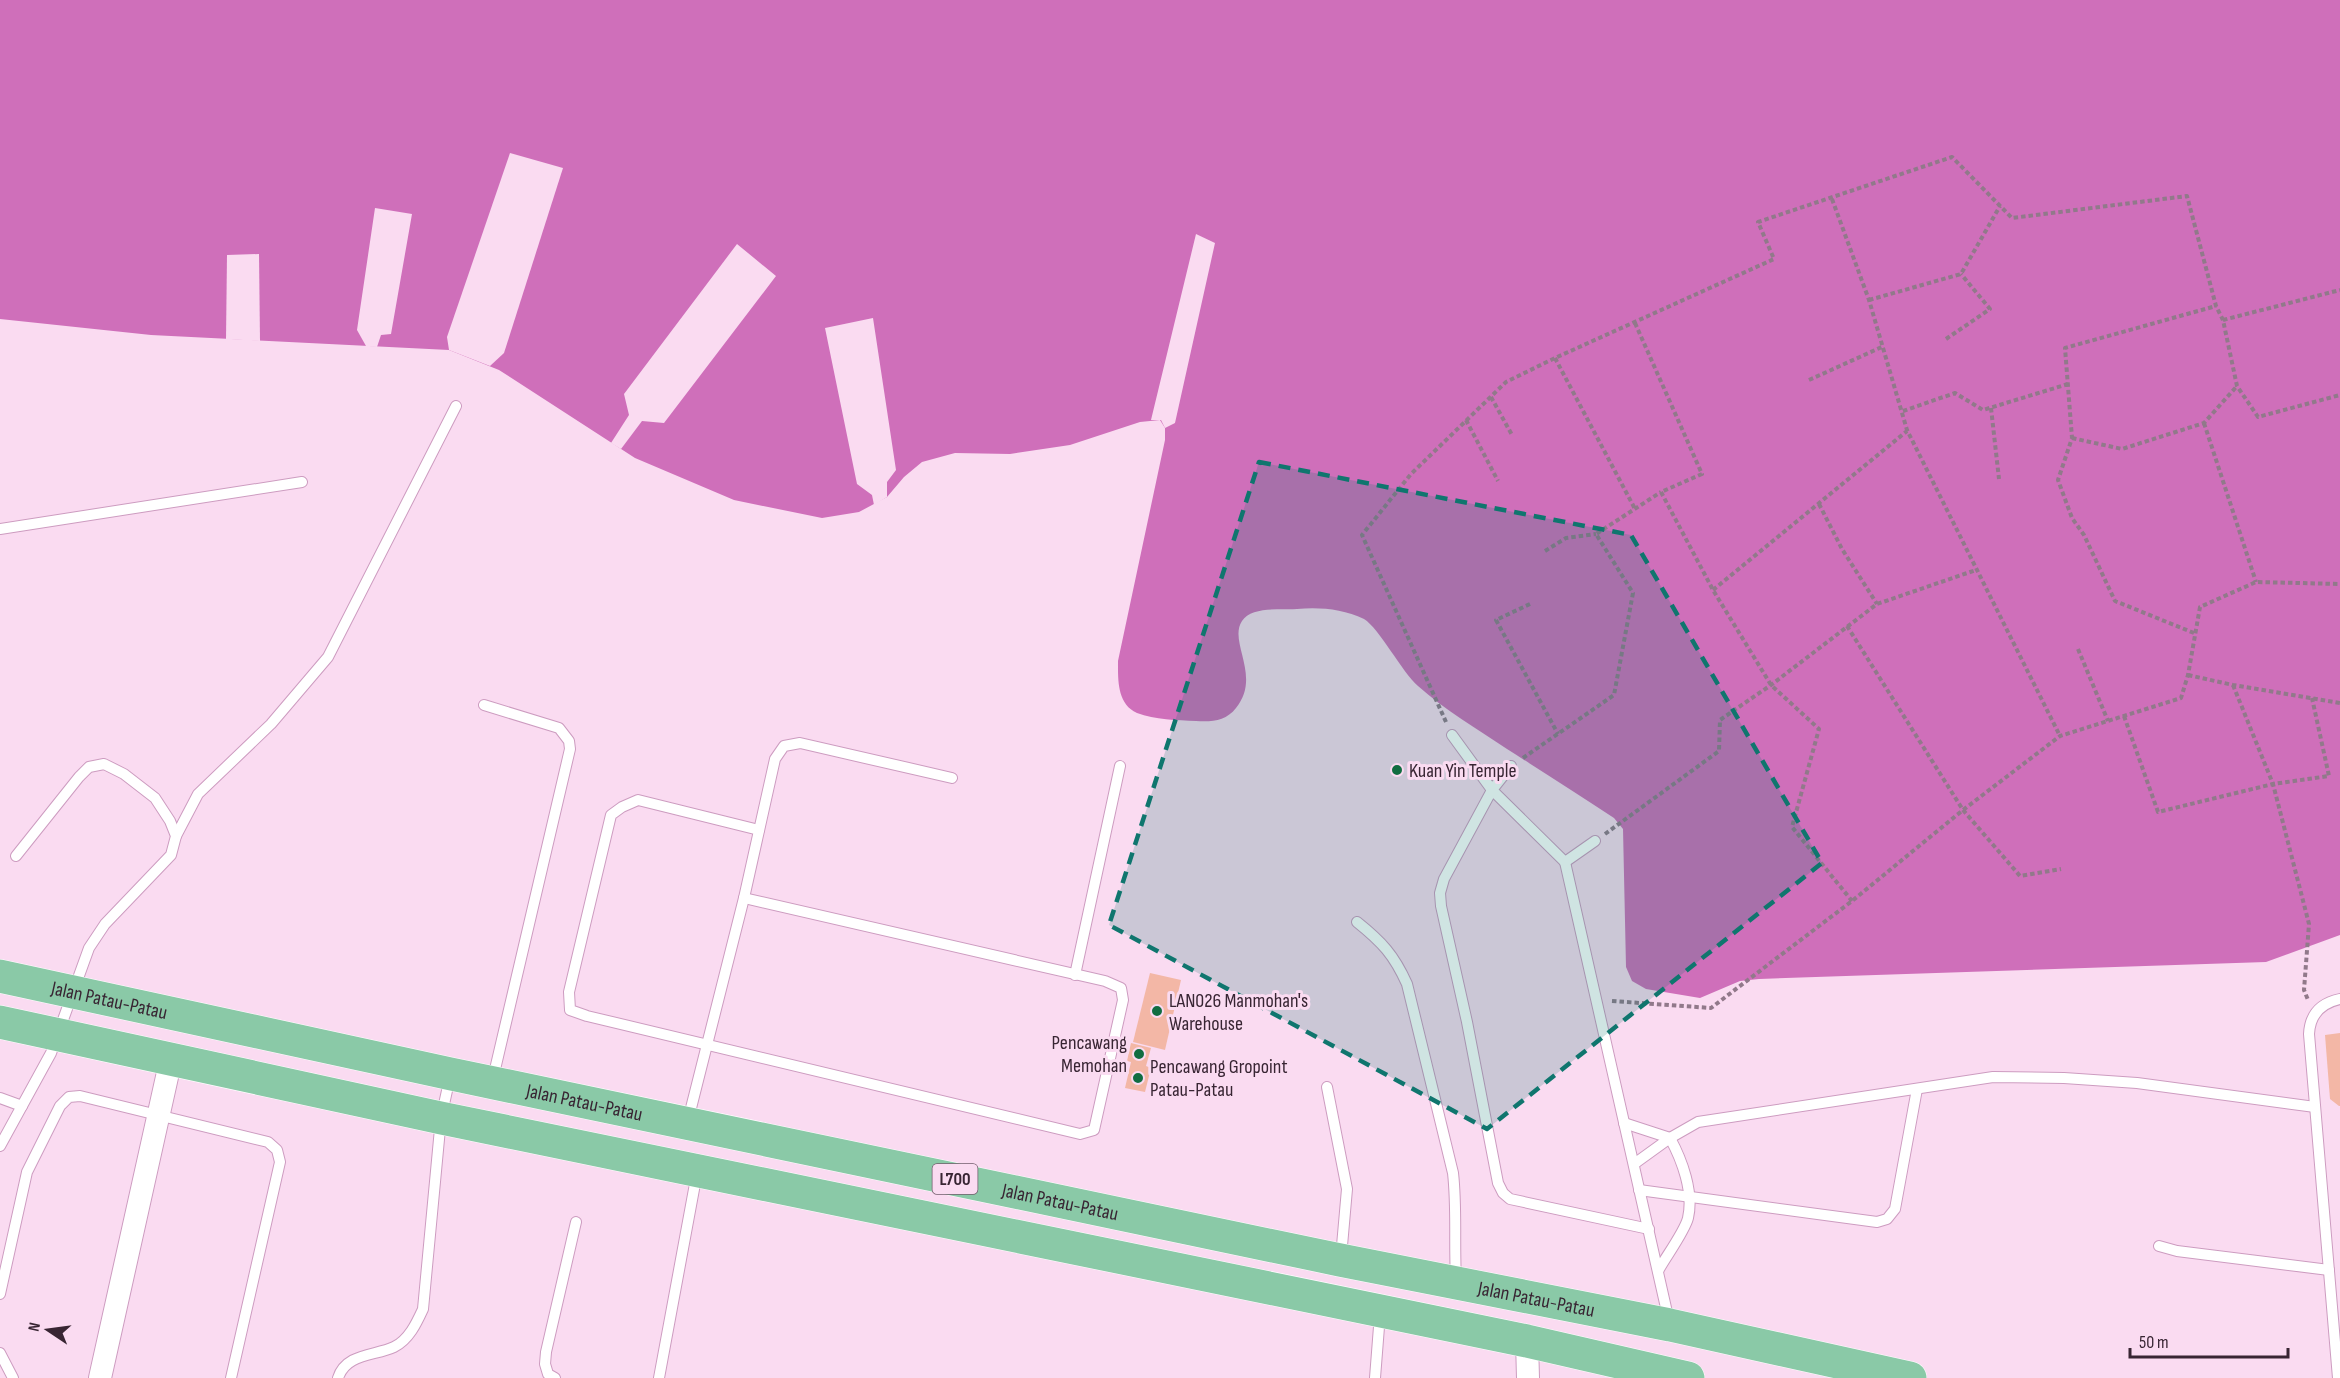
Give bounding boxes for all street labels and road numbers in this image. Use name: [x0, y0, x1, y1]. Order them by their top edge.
street label: Jalan Patau-Patau: [48, 976, 170, 1025]
street label: Jalan Patau-Patau: [523, 1079, 645, 1127]
road number: L700: [932, 1164, 978, 1194]
street label: Jalan Patau-Patau: [999, 1178, 1120, 1226]
street label: Jalan Patau-Patau: [1475, 1276, 1597, 1323]

